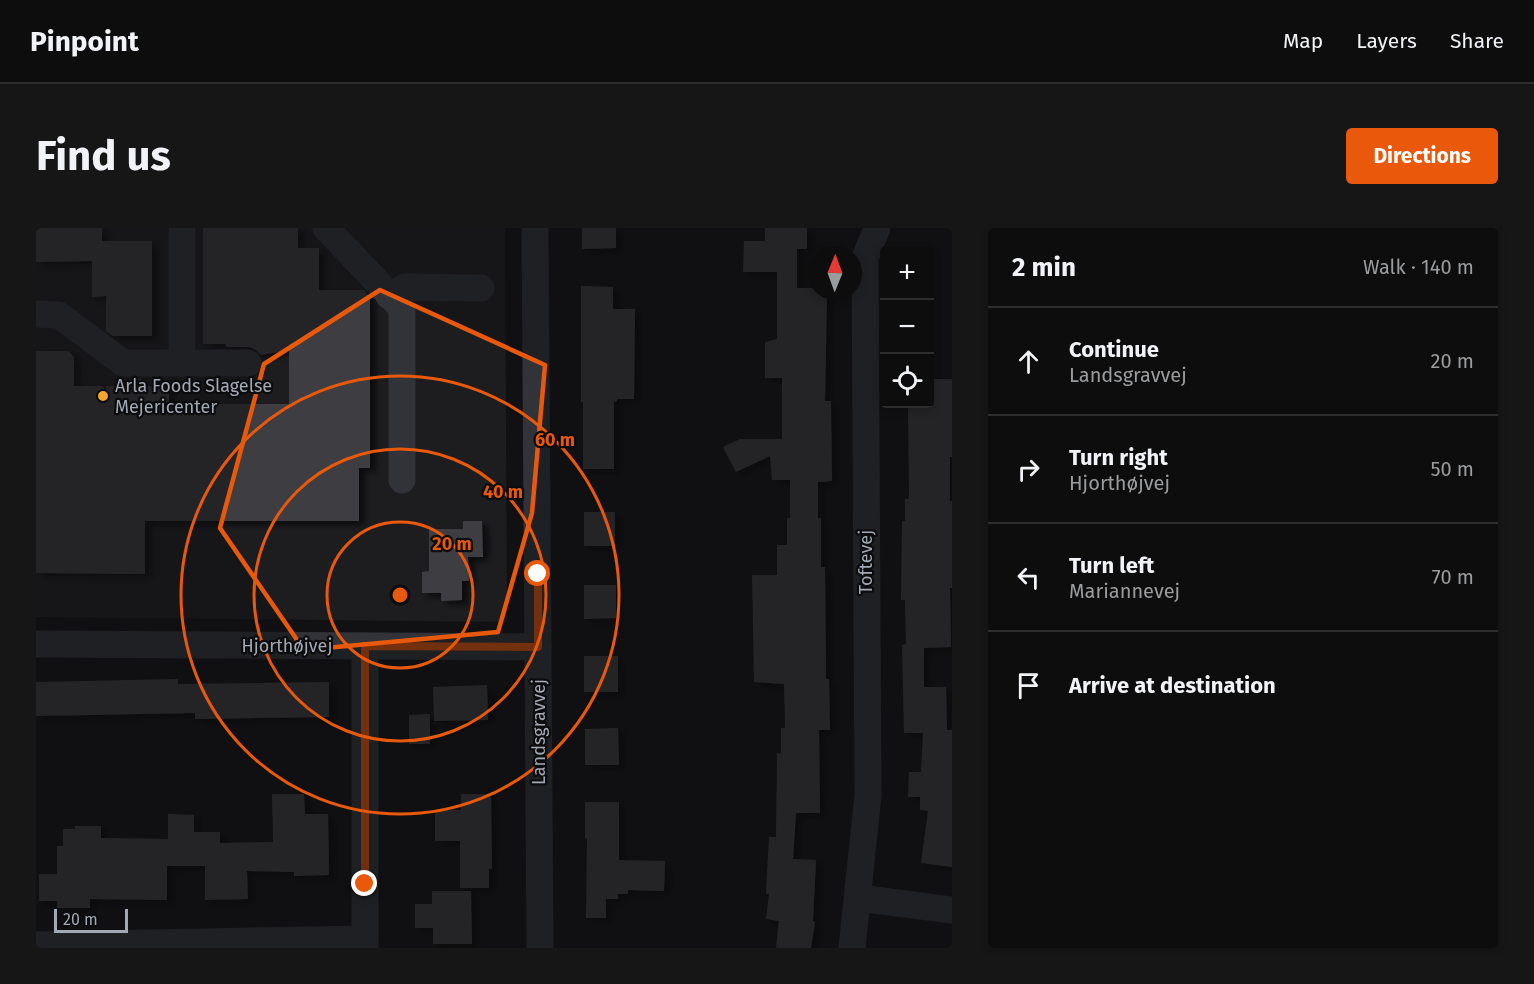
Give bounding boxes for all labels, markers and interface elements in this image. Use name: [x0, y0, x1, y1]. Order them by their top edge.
text: Pinpoint: [30, 25, 139, 58]
text: Map: [1283, 28, 1323, 54]
text: Layers: [1356, 28, 1417, 54]
text: Share: [1450, 28, 1504, 54]
button: Directions: [1346, 128, 1498, 184]
text: Find us: [36, 131, 171, 181]
north arrow: [808, 246, 862, 300]
map controls: [880, 246, 934, 408]
button: +: [880, 246, 934, 300]
text: 2 min: [1012, 252, 1076, 283]
text: Walk · 140 m: [1363, 255, 1474, 279]
button: −: [880, 300, 934, 354]
text: Continue: [1069, 336, 1159, 363]
icon: ahead: [1012, 345, 1045, 378]
text: 20 m: [1431, 349, 1474, 373]
button: locate: [880, 354, 934, 408]
text: Landsgravvej: [1069, 363, 1187, 387]
place label: Arla Foods Slagelse Mejericenter: [115, 375, 272, 418]
marker: Arla Foods Slagelse Mejericenter: [96, 389, 110, 403]
text: 60 m: [535, 429, 575, 451]
text: Turn right: [1069, 444, 1168, 471]
icon: right: [1012, 453, 1045, 486]
text: 50 m: [1430, 457, 1474, 481]
text: Hjorthøjvej: [1069, 471, 1170, 495]
text: 40 m: [483, 481, 523, 503]
street label: Toftevej: [855, 530, 877, 594]
text: 20 m: [432, 533, 472, 555]
text: Turn left: [1069, 552, 1154, 579]
route start: [524, 560, 550, 586]
icon: left: [1012, 561, 1045, 594]
text: 70 m: [1432, 565, 1474, 589]
text: Mariannevej: [1069, 579, 1180, 603]
centre of rings: [390, 585, 410, 605]
street label: Hjorthøjvej: [242, 635, 332, 657]
icon: arrive: [1012, 669, 1045, 702]
text: Arrive at destination: [1069, 672, 1276, 699]
street label: Landsgravvej: [528, 679, 550, 785]
route end: [351, 870, 377, 896]
scale bar: [54, 906, 128, 934]
text: 20 m: [63, 910, 98, 929]

